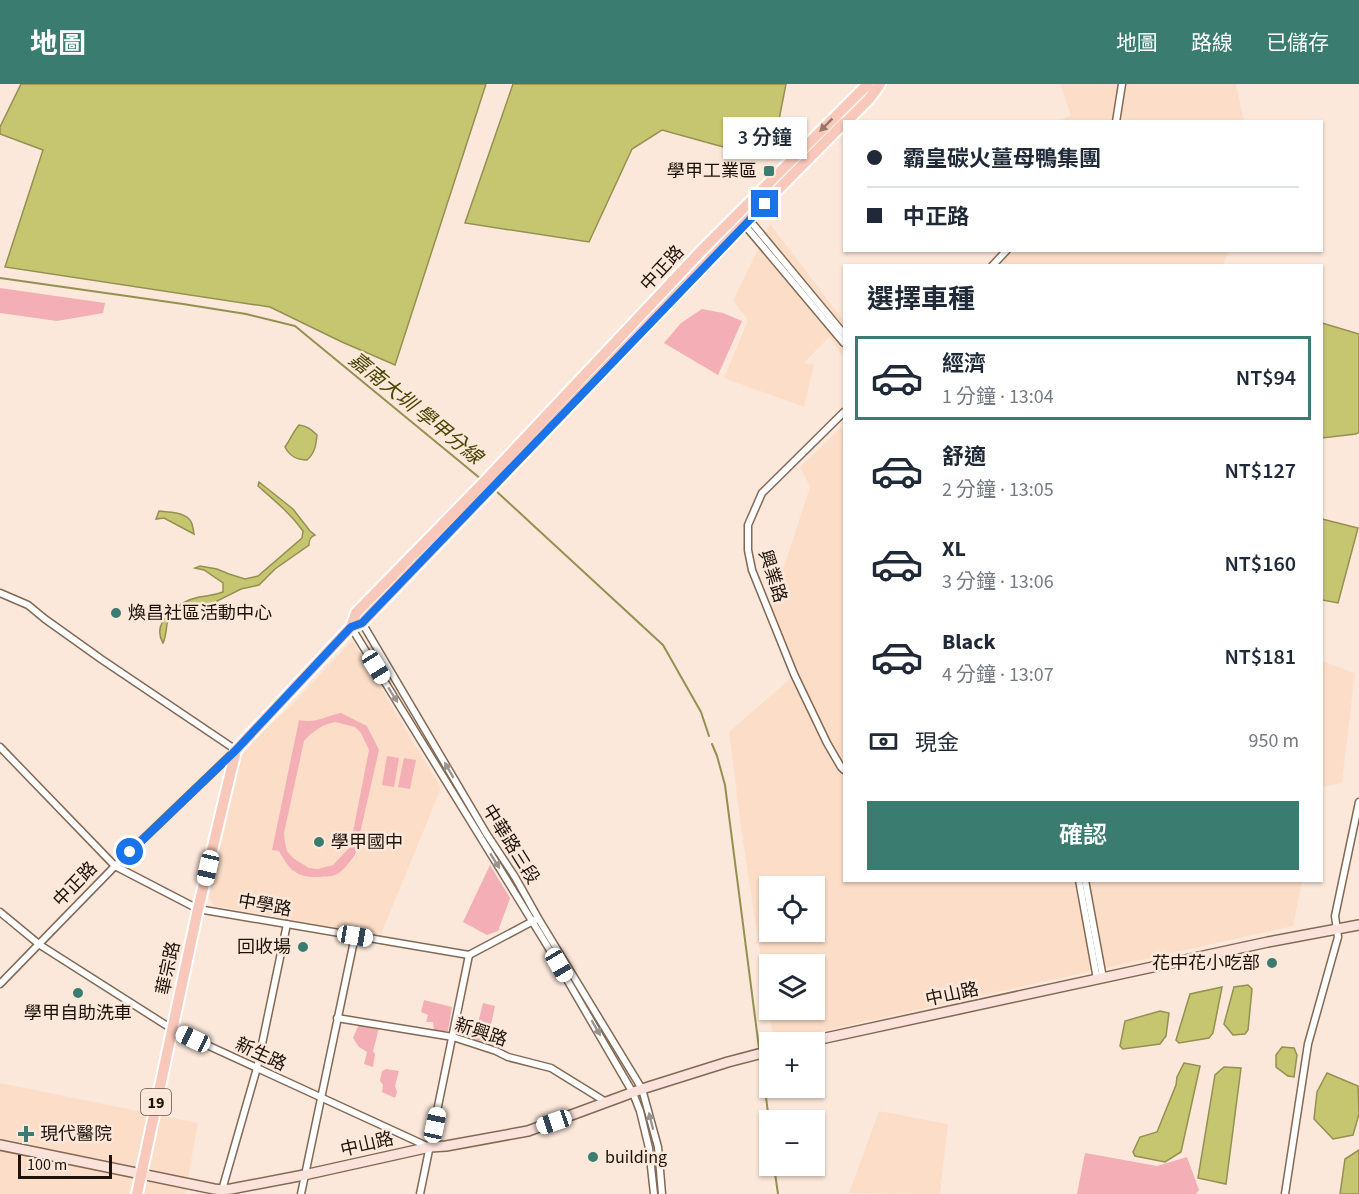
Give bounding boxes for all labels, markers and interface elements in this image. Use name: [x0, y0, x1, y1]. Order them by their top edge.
text: 地圖: [30, 24, 86, 64]
text: 地圖: [1116, 28, 1158, 58]
text: 路線: [1191, 28, 1233, 58]
text: 已儲存: [1266, 28, 1329, 58]
callout: 3 分鐘: [723, 117, 807, 159]
one-way arrow: [820, 118, 834, 132]
text: 3 分鐘: [738, 124, 792, 152]
text: 霸皇碳火薑母鴨集團: [903, 143, 1101, 175]
place label: 學甲工業區: [667, 159, 757, 184]
marker: 學甲工業區: [762, 164, 776, 178]
route end: [751, 190, 778, 217]
text: 中正路: [903, 201, 969, 233]
street label: 中正路: [635, 240, 690, 297]
text: 選擇車種: [867, 280, 975, 319]
water label: 嘉南大圳 學甲分線: [343, 346, 489, 473]
text: 經濟: [942, 348, 986, 380]
icon: car: [870, 351, 924, 405]
text: NT$94: [1236, 362, 1296, 394]
text: 1 分鐘 · 13:04: [942, 383, 1054, 411]
text: 舒適: [942, 441, 986, 473]
icon: car: [870, 444, 924, 498]
text: NT$127: [1224, 455, 1296, 487]
text: 2 分鐘 · 13:05: [942, 476, 1054, 504]
text: XL: [942, 533, 966, 565]
icon: car: [870, 537, 924, 591]
street label: 興業路: [752, 547, 793, 606]
text: NT$160: [1224, 548, 1296, 580]
text: 3 分鐘 · 13:06: [942, 568, 1054, 596]
place label: 煥昌社區活動中心: [128, 601, 272, 626]
marker: 煥昌社區活動中心: [109, 606, 123, 620]
text: Black: [942, 626, 996, 658]
icon: car: [870, 630, 924, 684]
text: NT$181: [1224, 641, 1296, 673]
car: [359, 647, 393, 687]
text: 4 分鐘 · 13:07: [942, 661, 1054, 689]
one-way arrow: [388, 687, 399, 703]
icon: cash: [867, 725, 900, 758]
text: 現金: [915, 727, 959, 759]
text: 950 m: [1249, 727, 1299, 755]
one-way arrow: [443, 762, 454, 778]
street label: 中華路三段: [476, 799, 545, 889]
button: 確認: [867, 801, 1299, 870]
place label: 學甲國中: [331, 830, 403, 855]
marker: 學甲國中: [312, 835, 326, 849]
route start: [116, 838, 143, 865]
car: [195, 848, 221, 888]
one-way arrow: [489, 853, 500, 869]
street label: 中正路: [48, 856, 103, 912]
map controls: [759, 876, 825, 1176]
button: locate: [759, 876, 825, 942]
street label: 中學路: [236, 888, 294, 922]
car: [336, 924, 374, 948]
place label: 回收場: [237, 935, 291, 960]
street label: 華宗路: [151, 939, 186, 997]
marker: 回收場: [296, 940, 310, 954]
car: [542, 945, 576, 985]
place label: 花中花小吃部: [1152, 951, 1260, 976]
button: layers: [759, 954, 825, 1020]
marker: 花中花小吃部: [1265, 956, 1279, 970]
street label: 中山路: [923, 977, 981, 1012]
marker: 學甲自助洗車: [71, 986, 85, 1000]
place label: 學甲自助洗車: [24, 1001, 132, 1026]
street label: 新興路: [451, 1012, 510, 1053]
one-way arrow: [590, 1020, 601, 1036]
car: [173, 1023, 213, 1055]
street label: 新生路: [231, 1032, 291, 1077]
button: +: [759, 1032, 825, 1098]
road number: 19: [141, 1089, 171, 1115]
car: [422, 1106, 448, 1144]
car: [534, 1108, 574, 1136]
button: −: [759, 1110, 825, 1176]
one-way arrow: [646, 1111, 656, 1130]
place label: 現代醫院: [40, 1122, 112, 1147]
marker: 現代醫院: [17, 1125, 35, 1143]
street label: 中山路: [338, 1126, 396, 1163]
place label: building: [605, 1145, 667, 1170]
marker: building: [586, 1150, 600, 1164]
scale bar: [18, 1152, 112, 1180]
text: 100 m: [27, 1154, 67, 1176]

